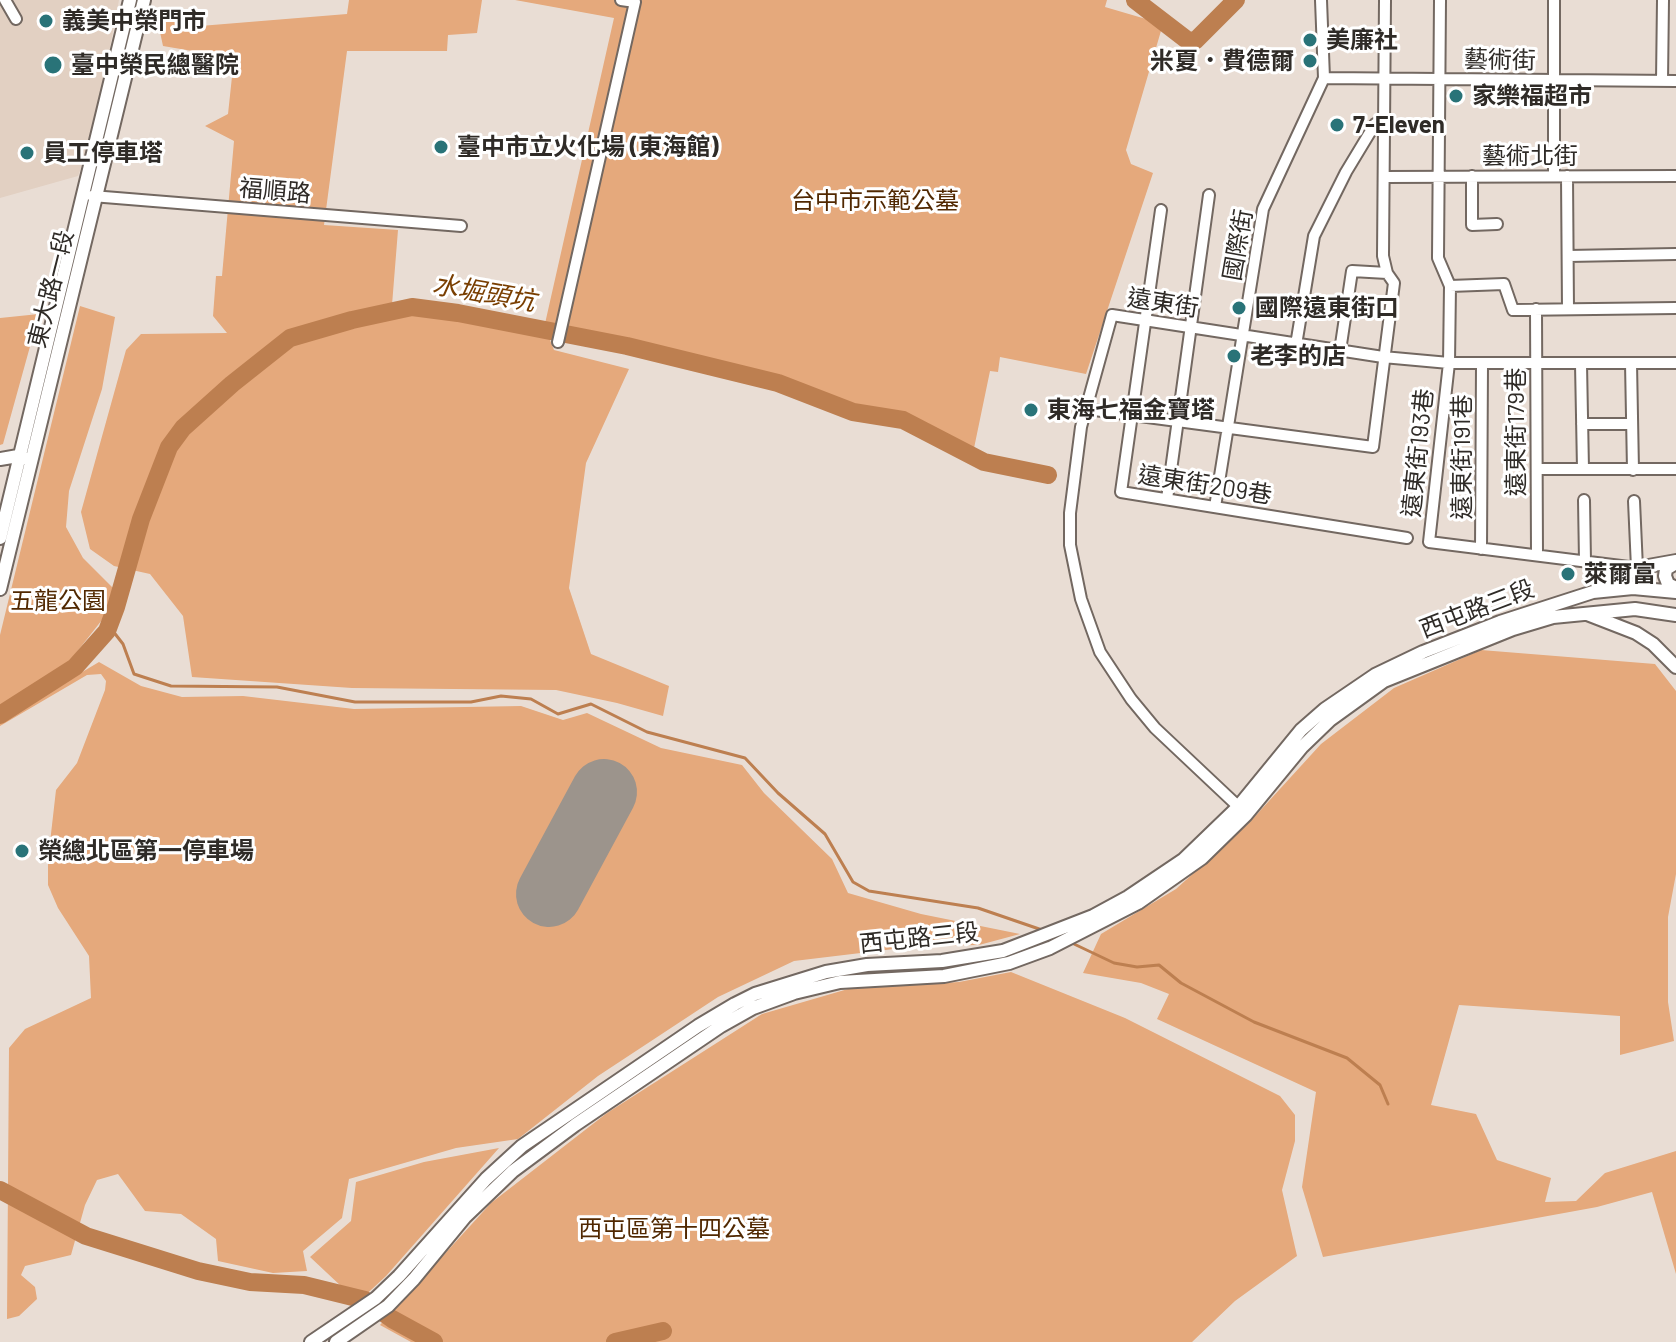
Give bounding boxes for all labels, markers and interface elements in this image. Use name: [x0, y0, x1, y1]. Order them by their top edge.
place label: 義美中榮門市: [62, 7, 206, 35]
marker: 義美中榮門市: [37, 12, 55, 30]
place label: 美廉社: [1326, 26, 1398, 54]
marker: 美廉社: [1301, 31, 1319, 49]
street label: 藝術街: [1464, 45, 1536, 75]
place label: 米夏．費德爾: [1150, 47, 1294, 75]
place label: 臺中榮民總醫院: [71, 51, 239, 79]
marker: 米夏．費德爾: [1301, 52, 1319, 70]
marker: 臺中榮民總醫院: [42, 54, 64, 76]
place label: 家樂福超市: [1472, 82, 1592, 110]
marker: 家樂福超市: [1447, 87, 1465, 105]
place label: 7-Eleven: [1353, 111, 1445, 139]
marker: 7-Eleven: [1328, 116, 1346, 134]
place label: 臺中市立火化場 (東海館): [457, 133, 718, 161]
marker: 臺中市立火化場 (東海館): [432, 138, 450, 156]
place label: 員工停車塔: [43, 139, 163, 167]
street label: 藝術北街: [1482, 142, 1578, 170]
marker: 員工停車塔: [18, 144, 36, 162]
street label: 福順路: [238, 174, 312, 208]
park label: 台中市示範公墓: [791, 187, 959, 215]
street label: 國際街: [1218, 207, 1258, 283]
street label: 東大路一段: [23, 227, 79, 351]
water label: 水堀頭坑: [430, 269, 538, 317]
street label: 遠東街: [1125, 283, 1201, 323]
place label: 國際遠東街口: [1255, 294, 1399, 322]
marker: 國際遠東街口: [1230, 299, 1248, 317]
place label: 老李的店: [1250, 342, 1346, 370]
marker: 老李的店: [1225, 347, 1243, 365]
street label: 遠東街179巷: [1502, 368, 1530, 496]
street label: 遠東街193巷: [1397, 387, 1439, 519]
street label: 遠東街191巷: [1448, 395, 1476, 519]
place label: 東海七福金寶塔: [1047, 396, 1215, 424]
marker: 東海七福金寶塔: [1022, 401, 1040, 419]
street label: 遠東街209巷: [1136, 460, 1274, 510]
place label: 萊爾富: [1584, 560, 1656, 588]
marker: 萊爾富: [1559, 565, 1577, 583]
street label: 西屯路三段: [1416, 574, 1538, 644]
park label: 五龍公園: [10, 587, 106, 615]
place label: 榮總北區第一停車場: [38, 837, 254, 865]
marker: 榮總北區第一停車場: [13, 842, 31, 860]
street label: 西屯路三段: [858, 917, 980, 959]
park label: 西屯區第十四公墓: [578, 1215, 770, 1243]

